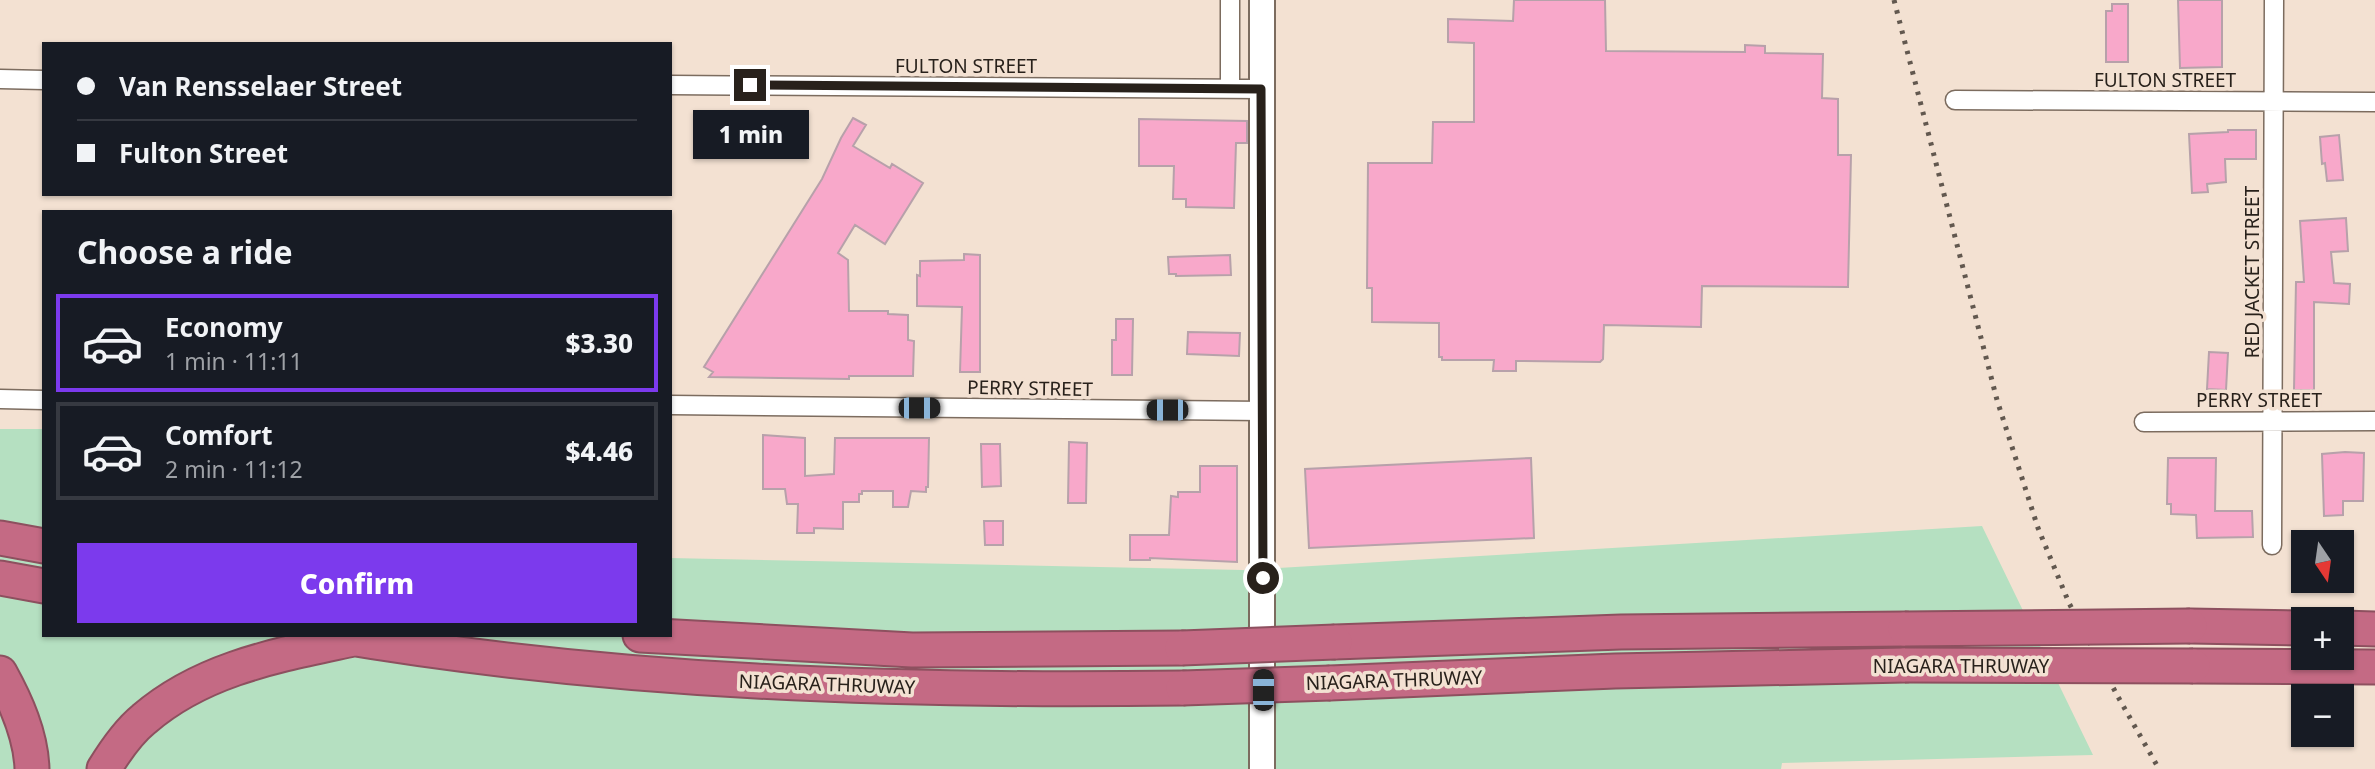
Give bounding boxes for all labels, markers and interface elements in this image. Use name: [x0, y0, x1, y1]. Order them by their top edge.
street label: FULTON STREET: [895, 53, 1038, 79]
street label: FULTON STREET: [2094, 67, 2237, 93]
text: Van Rensselaer Street: [119, 68, 402, 104]
route end: [734, 69, 766, 101]
callout: 1 min: [692, 110, 808, 158]
text: 1 min: [719, 118, 783, 150]
text: Fulton Street: [119, 135, 288, 171]
street label: RED JACKET STREET: [2239, 185, 2265, 358]
text: Choose a ride: [77, 230, 293, 273]
text: Economy: [165, 309, 283, 345]
icon: car: [81, 312, 144, 375]
text: $3.30: [566, 325, 633, 361]
text: 1 min · 11:11: [165, 345, 303, 377]
street label: PERRY STREET: [967, 374, 1094, 402]
street label: PERRY STREET: [2196, 387, 2322, 413]
car: [899, 398, 941, 419]
car: [1147, 400, 1189, 421]
text: Comfort: [165, 417, 273, 453]
icon: car: [81, 420, 144, 483]
text: $4.46: [566, 433, 633, 469]
text: 2 min · 11:12: [165, 453, 303, 485]
north arrow: [2291, 530, 2354, 593]
map controls: [2291, 530, 2354, 747]
button: Confirm: [77, 543, 637, 623]
route start: [1247, 562, 1279, 594]
button: +: [2291, 607, 2354, 670]
street label: NIAGARA THRUWAY: [1873, 653, 2050, 679]
street label: NIAGARA THRUWAY: [1305, 664, 1483, 696]
street label: NIAGARA THRUWAY: [738, 668, 916, 700]
car: [1253, 669, 1274, 711]
button: −: [2291, 684, 2354, 747]

